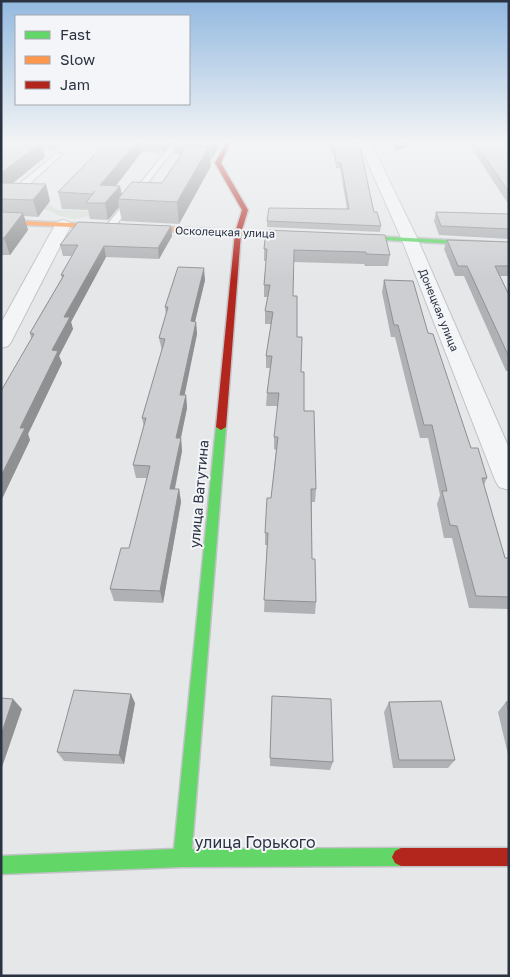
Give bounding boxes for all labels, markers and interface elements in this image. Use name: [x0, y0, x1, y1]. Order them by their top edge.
legend: [15, 15, 190, 105]
text: Fast: [60, 25, 91, 43]
text: Slow: [60, 50, 95, 68]
text: Jam: [60, 75, 90, 93]
street label: Осколецкая улица: [175, 223, 275, 240]
street label: Донецкая улица: [417, 267, 462, 353]
street label: улица Ватутина: [185, 439, 212, 549]
street label: улица Горького: [194, 832, 316, 852]

